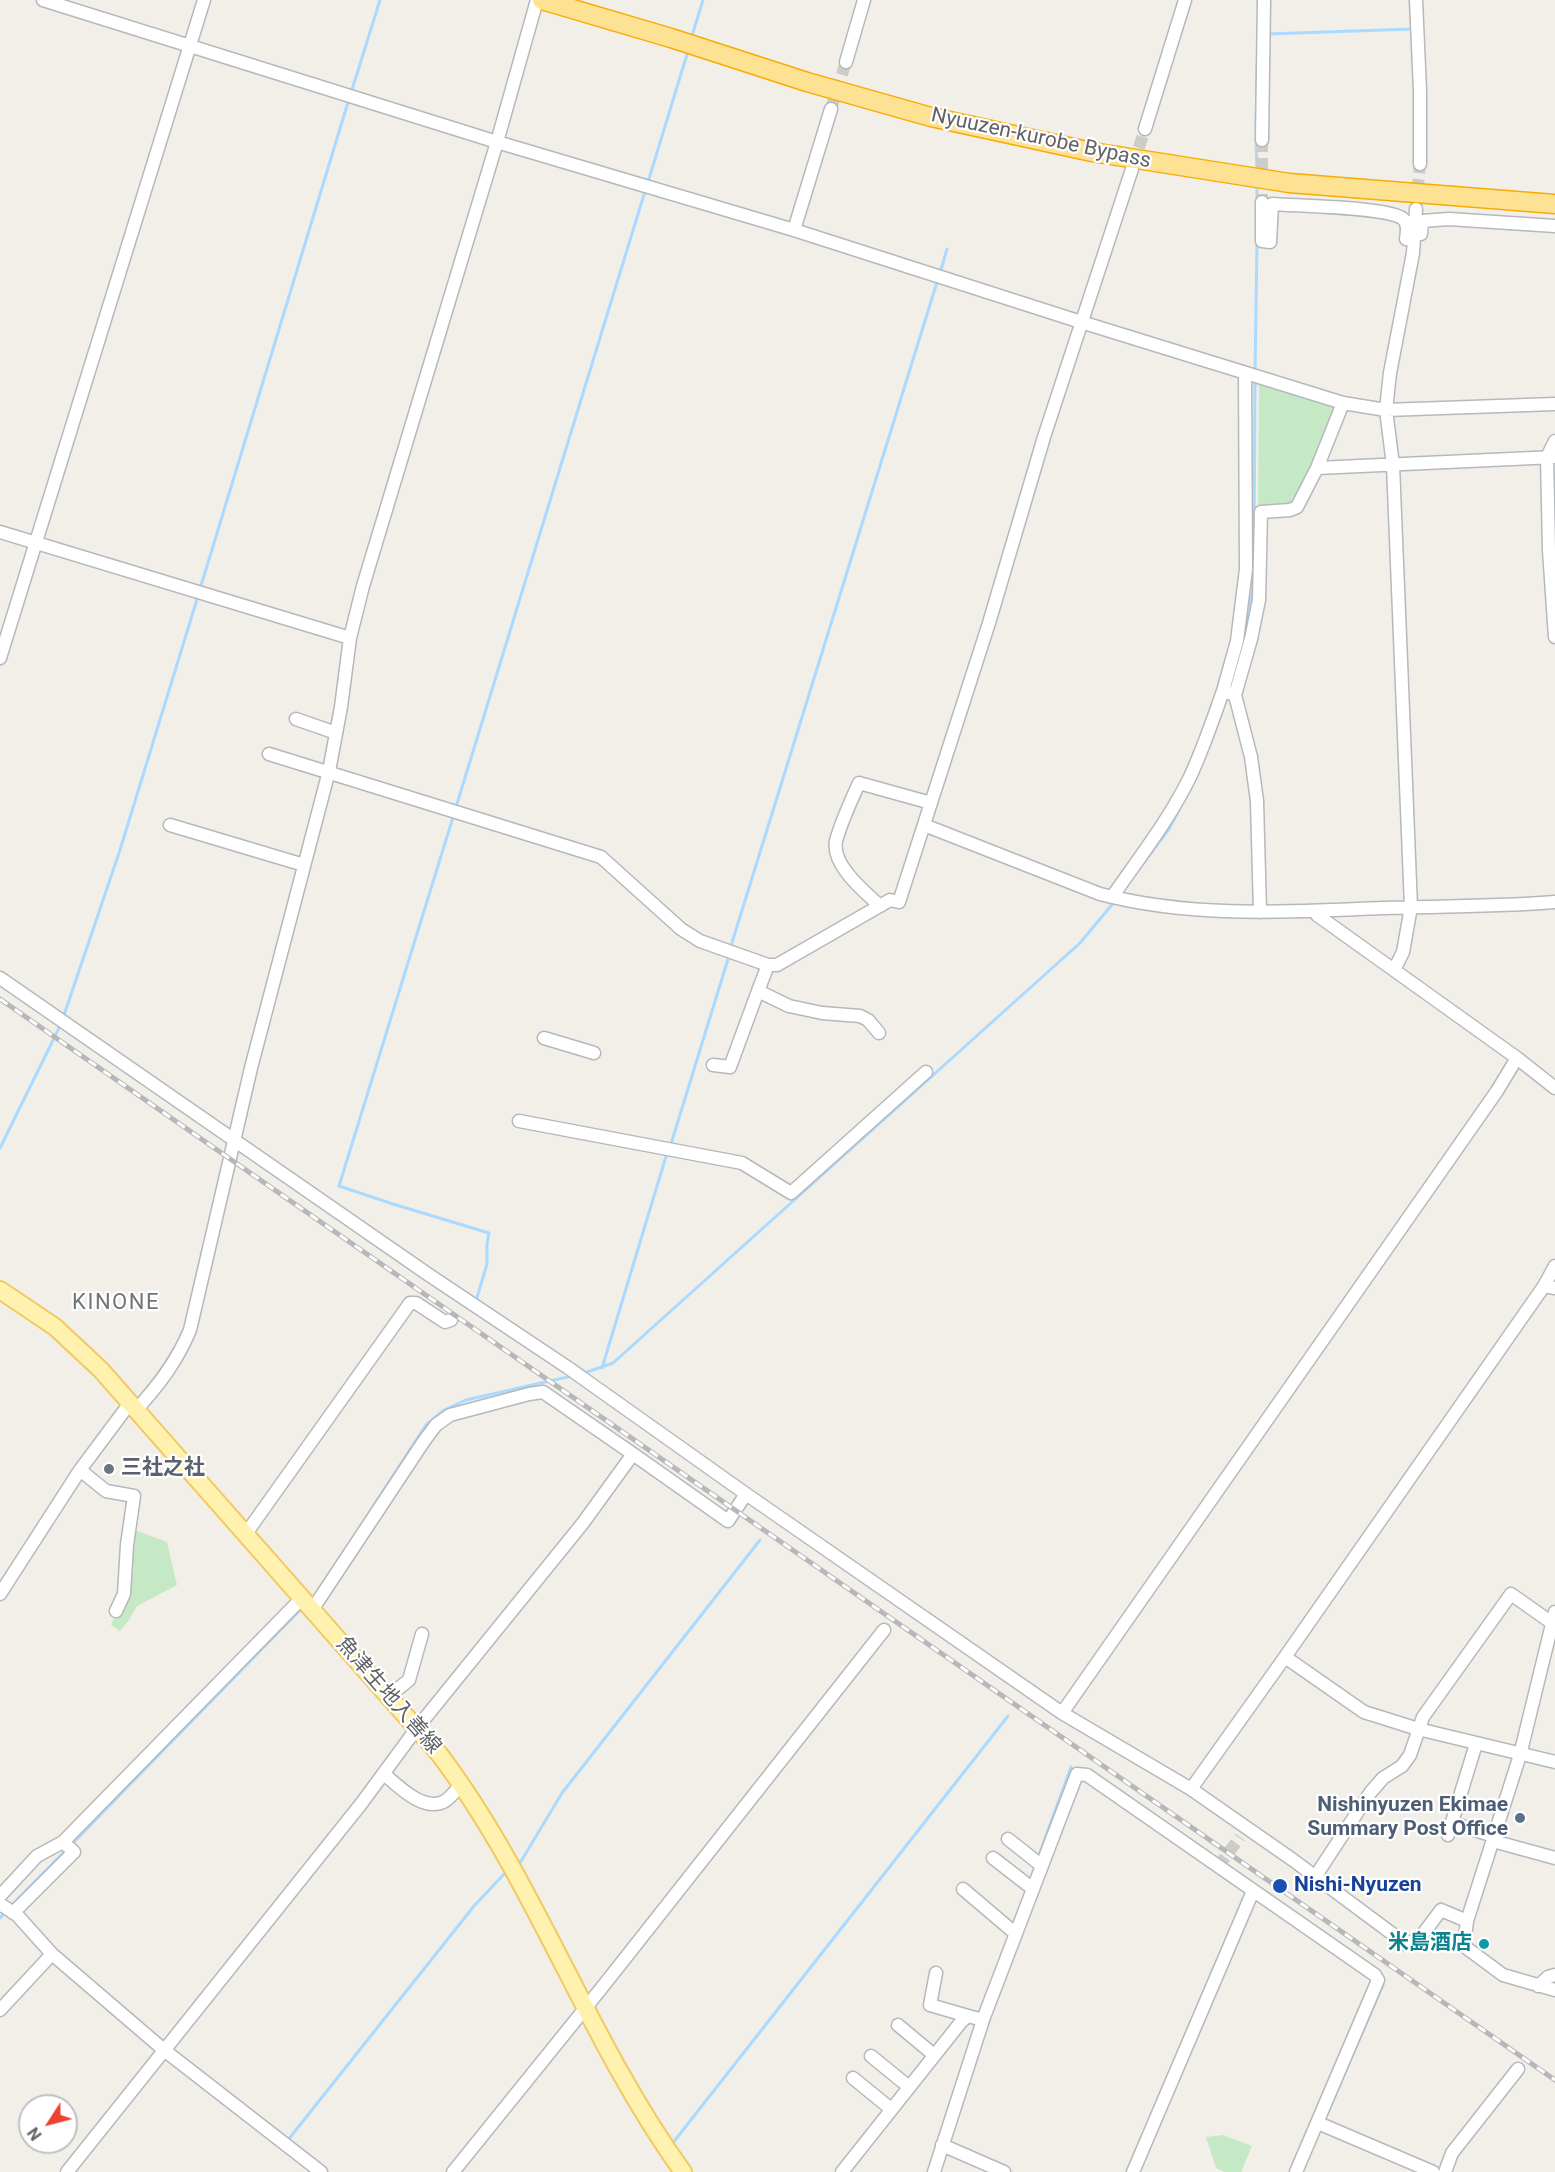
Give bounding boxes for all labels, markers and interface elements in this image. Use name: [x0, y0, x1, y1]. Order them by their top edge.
street label: Nyuuzen-kurobe Bypass: [929, 103, 1153, 175]
district label: KINONE: [72, 1290, 160, 1316]
place label: 三社之社: [121, 1456, 205, 1482]
marker: 三社之社: [102, 1462, 116, 1476]
street label: 魚津生地入善線: [330, 1632, 446, 1760]
place label: Nishinyuzen Ekimae Summary Post Office: [1307, 1793, 1508, 1843]
marker: Nishinyuzen Ekimae Summary Post Office: [1513, 1811, 1527, 1825]
place label: Nishi-Nyuzen: [1294, 1873, 1422, 1899]
marker: Nishi-Nyuzen: [1271, 1877, 1289, 1895]
place label: 米島酒店: [1388, 1931, 1472, 1957]
marker: 米島酒店: [1477, 1937, 1491, 1951]
north arrow: [18, 2094, 78, 2154]
text: N: [24, 2124, 46, 2144]

